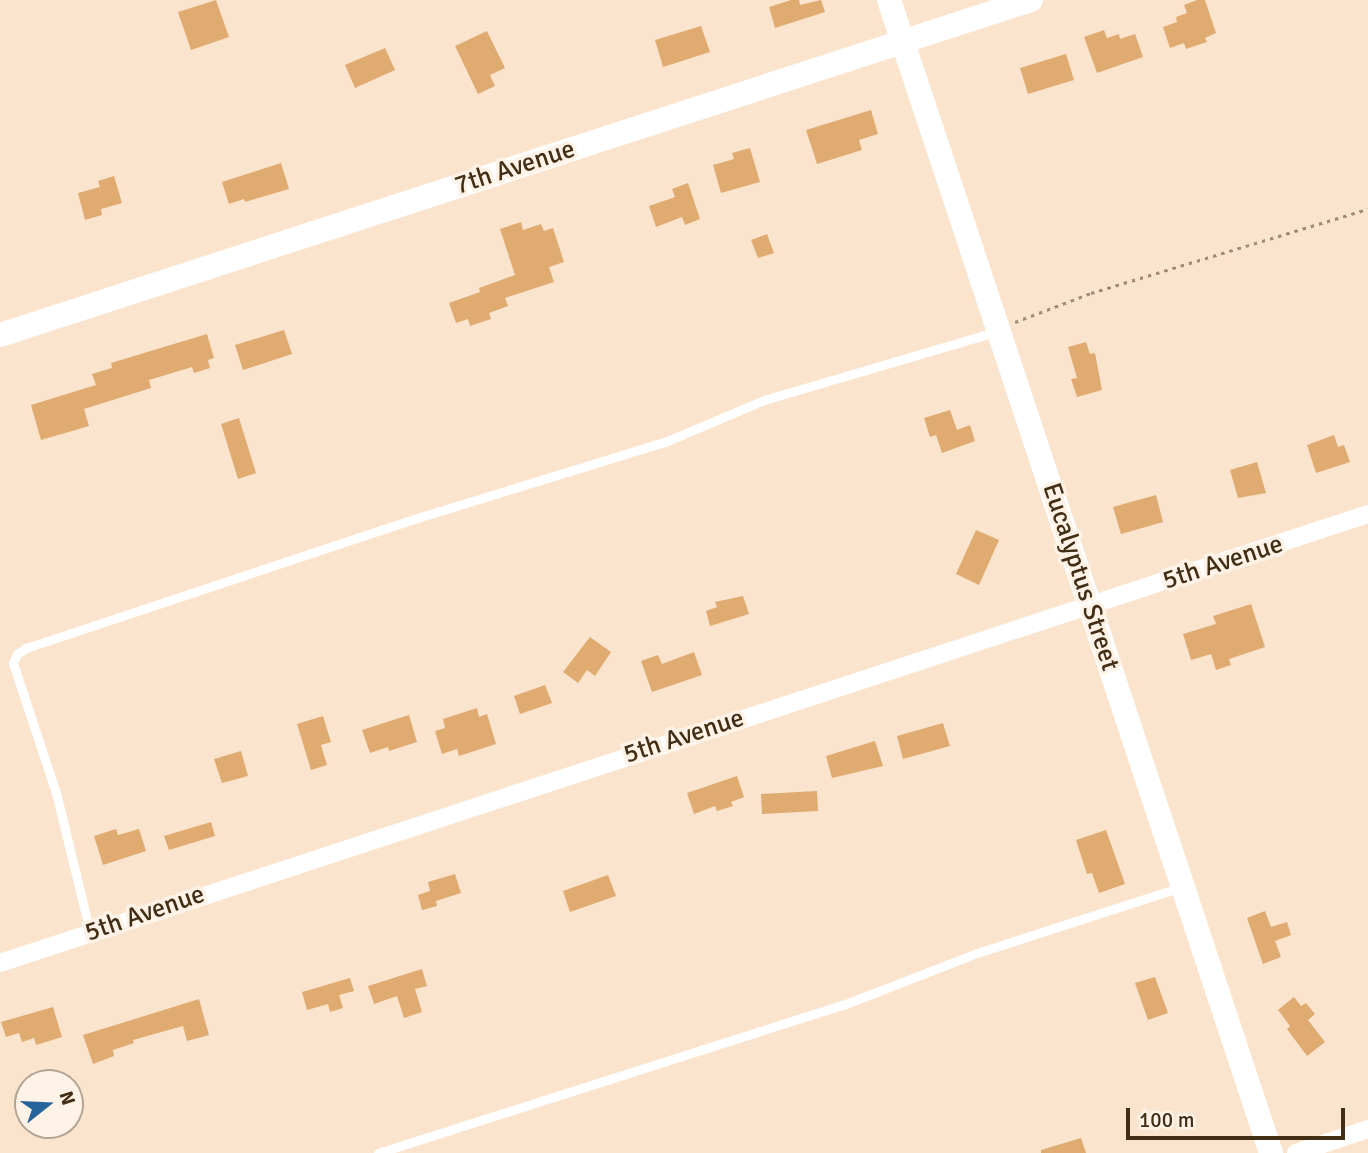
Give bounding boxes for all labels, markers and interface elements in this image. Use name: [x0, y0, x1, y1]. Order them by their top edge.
street label: 7th Avenue: [451, 134, 579, 202]
street label: Eucalyptus Street: [1035, 479, 1125, 675]
street label: 5th Avenue: [1159, 529, 1287, 597]
street label: 5th Avenue: [620, 703, 748, 771]
street label: 5th Avenue: [81, 879, 209, 949]
north arrow: [14, 1069, 84, 1139]
text: N: [54, 1088, 81, 1108]
scale bar: [1130, 1094, 1349, 1138]
text: 100 m: [1139, 1107, 1194, 1133]

